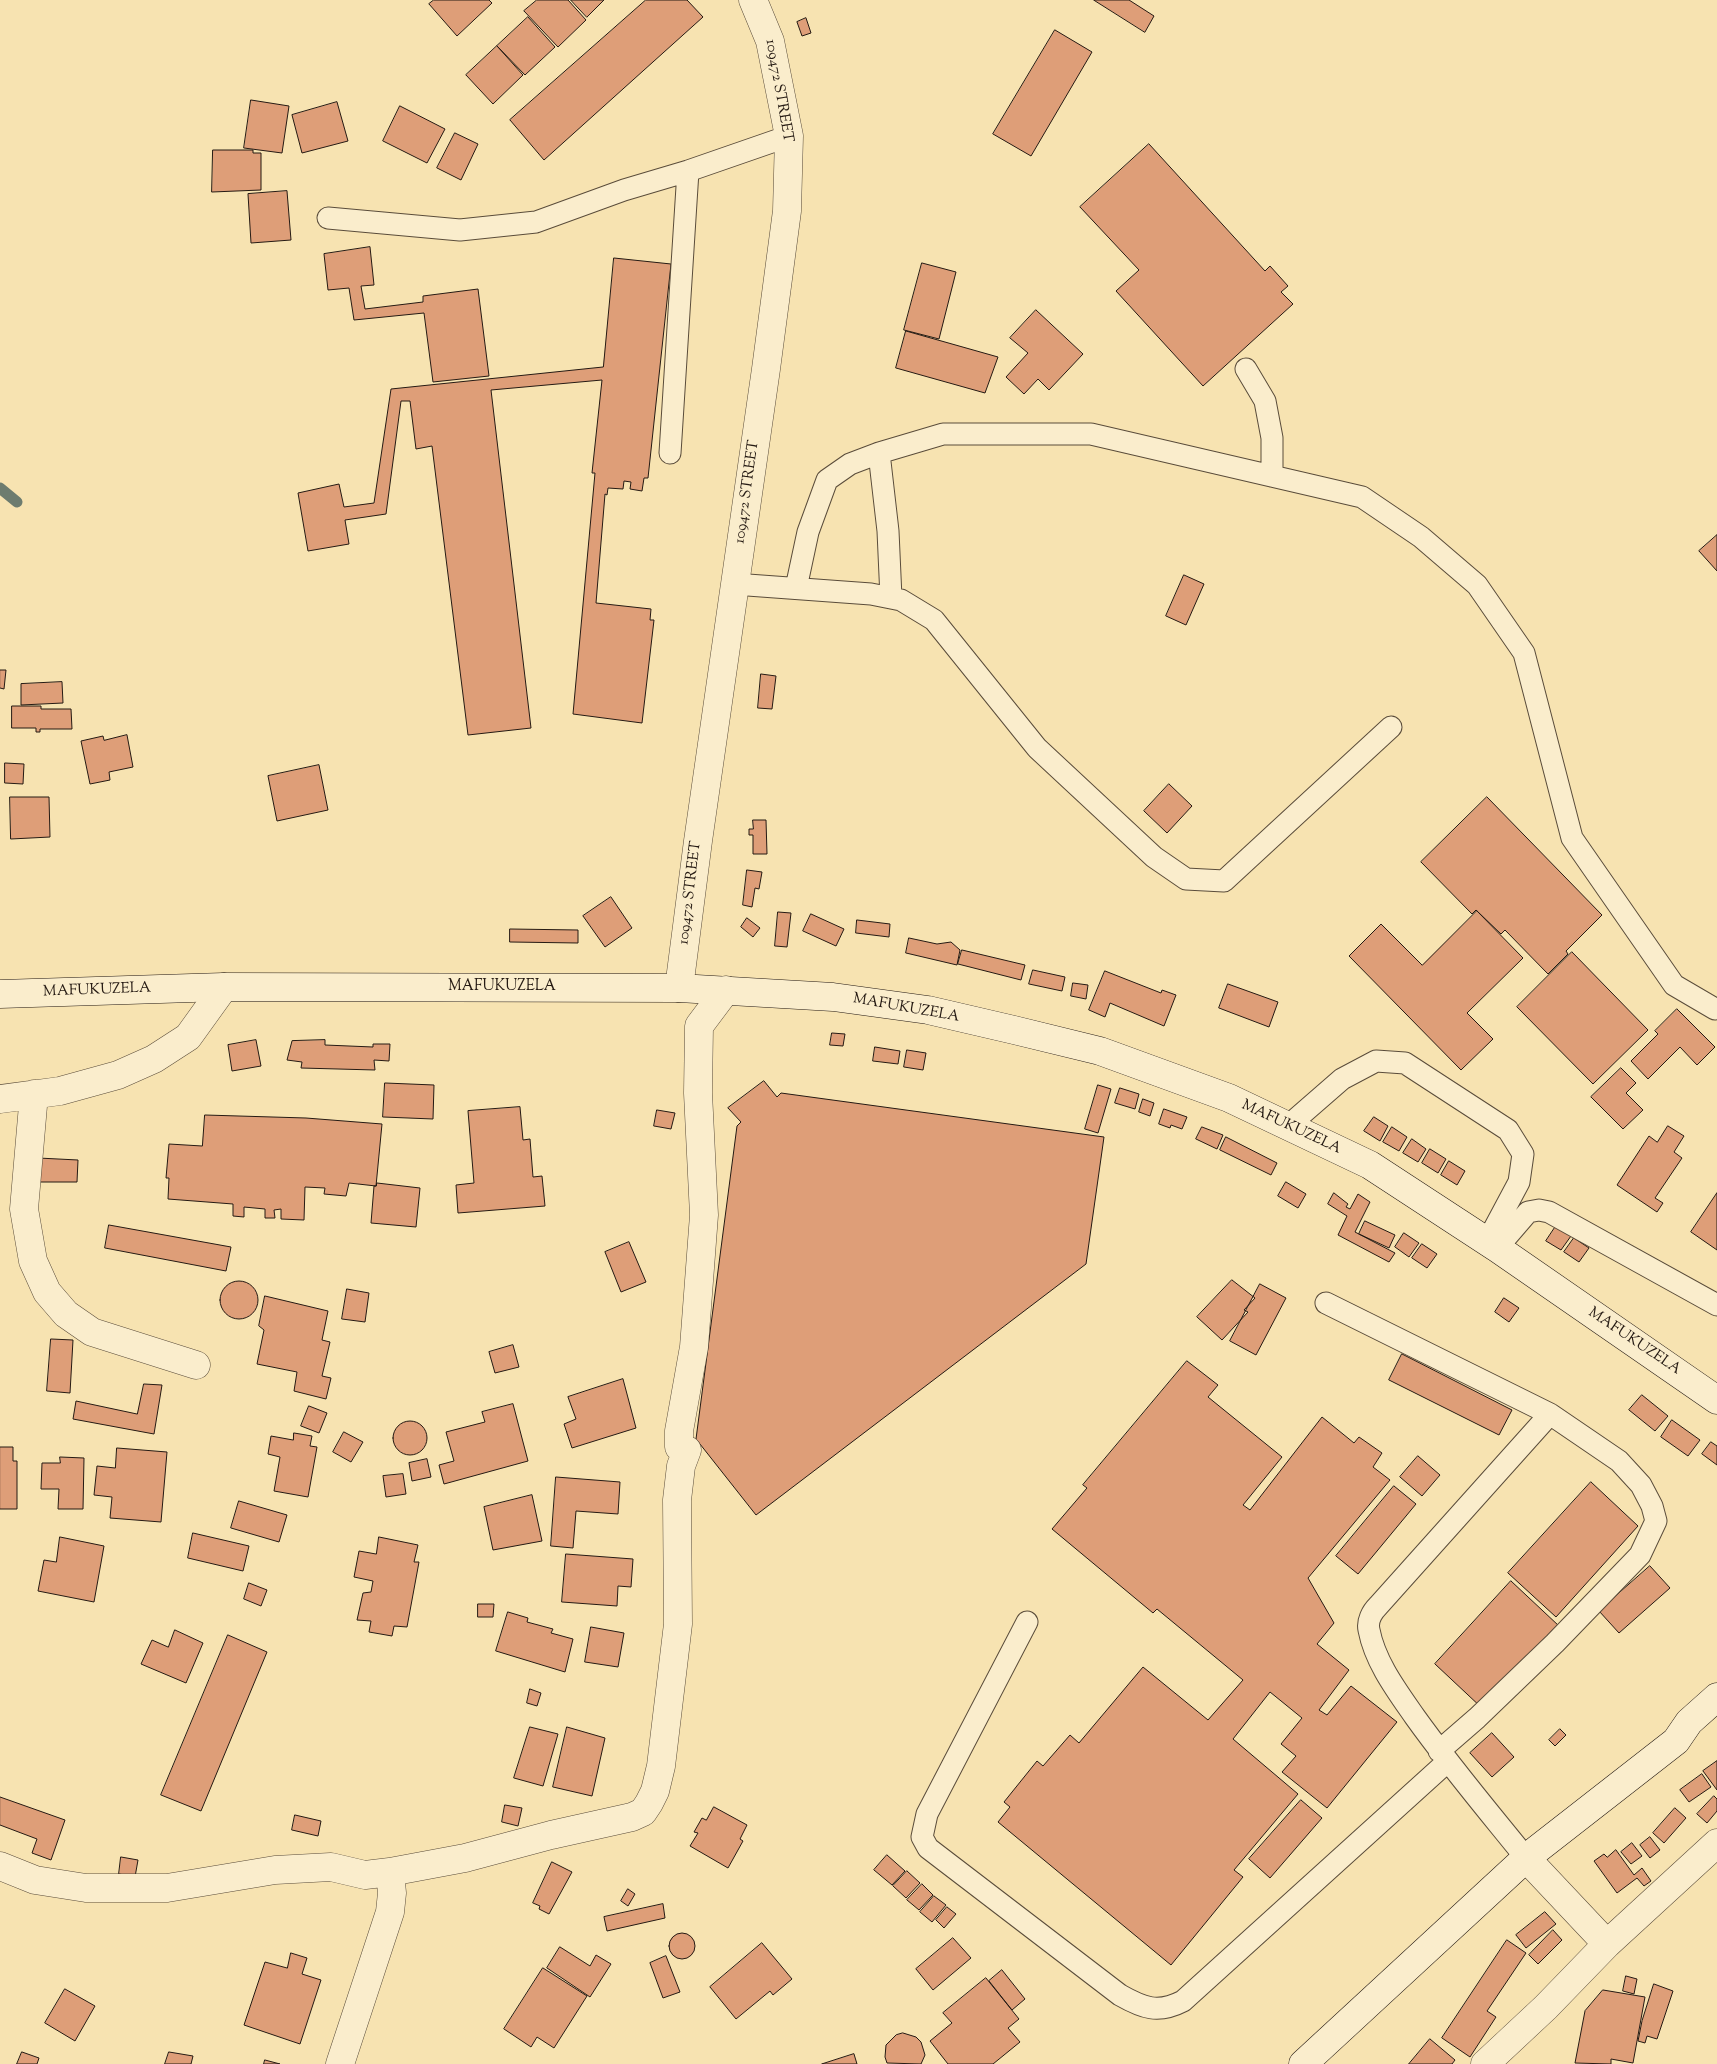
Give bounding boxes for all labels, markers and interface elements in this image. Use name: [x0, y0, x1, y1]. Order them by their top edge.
street label: 109472 STREET: [760, 38, 796, 144]
street label: 109472 STREET: [732, 439, 764, 545]
street label: 109472 STREET: [676, 840, 706, 946]
street label: MAFUKUZELA: [448, 978, 556, 996]
street label: MAFUKUZELA: [43, 980, 151, 1002]
street label: MAFUKUZELA: [851, 991, 961, 1027]
street label: MAFUKUZELA: [1238, 1097, 1344, 1159]
street label: MAFUKUZELA: [1584, 1304, 1684, 1380]

